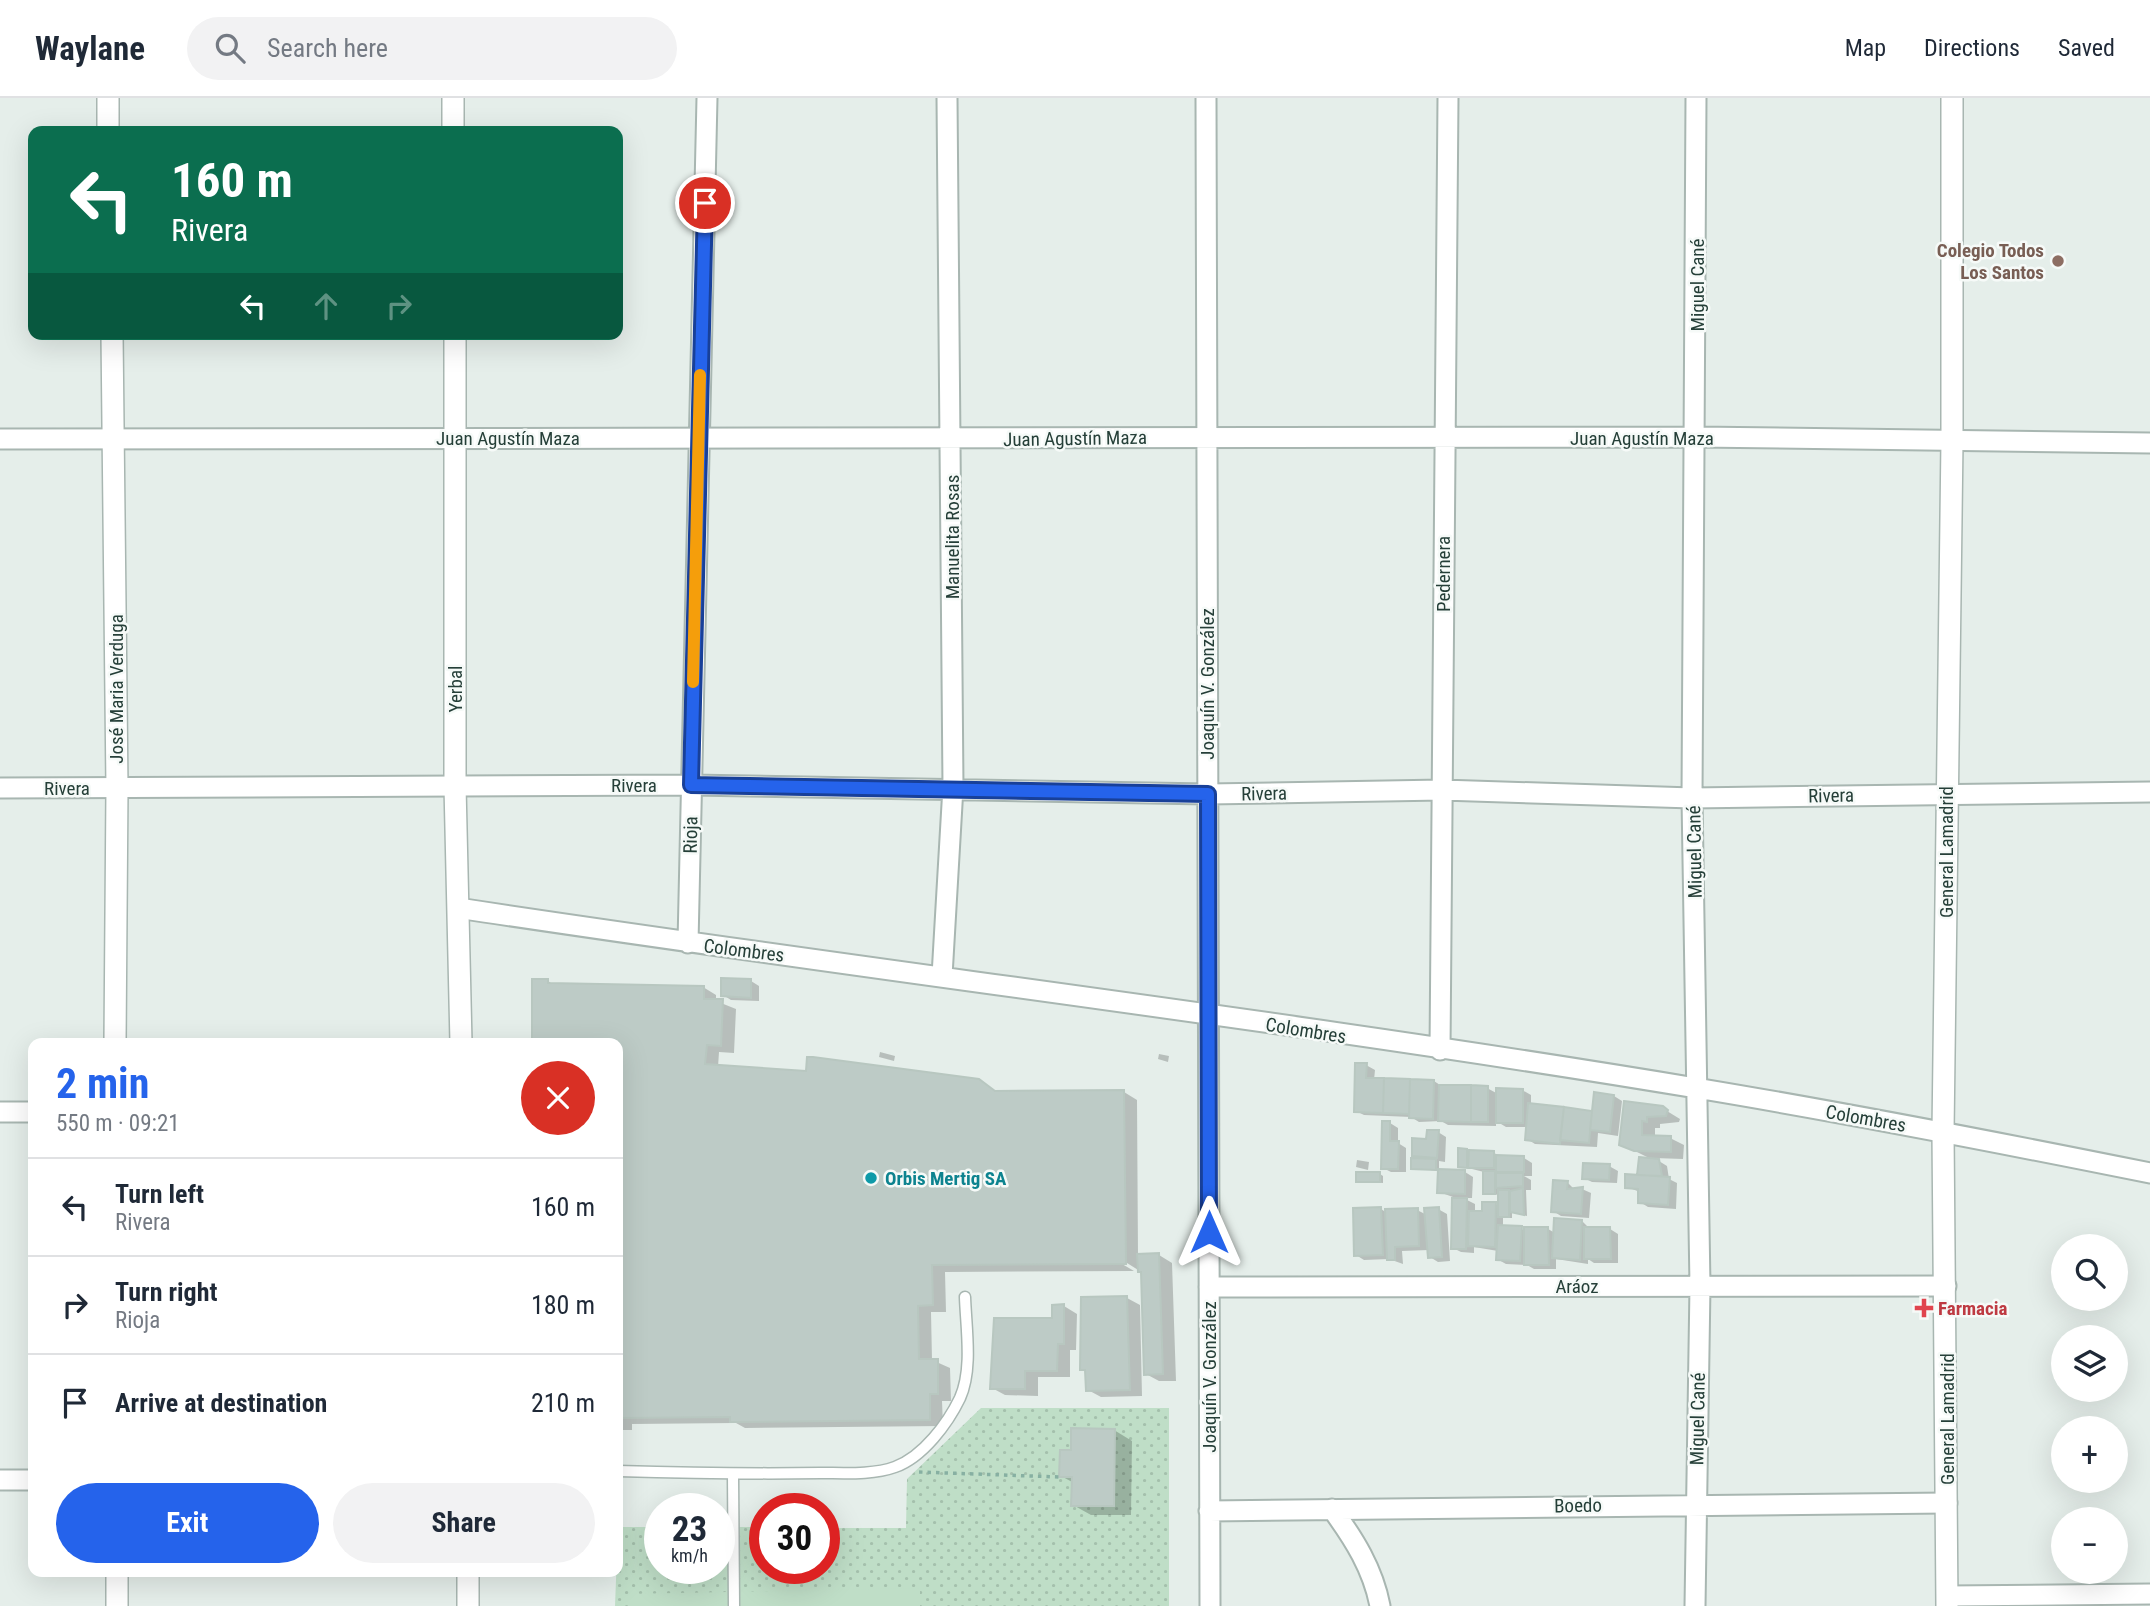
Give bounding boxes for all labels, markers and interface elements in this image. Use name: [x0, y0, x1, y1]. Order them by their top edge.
search box: [187, 17, 677, 80]
text: Waylane: [35, 29, 145, 68]
icon: search: [211, 29, 249, 67]
text: Search here: [267, 33, 388, 63]
text: Map: [1845, 34, 1886, 62]
text: Directions: [1924, 34, 2020, 62]
text: Saved: [2058, 34, 2115, 62]
text: 160 m: [171, 152, 293, 209]
icon: left: [56, 154, 147, 245]
pin: [675, 173, 735, 233]
icon: arrive: [686, 184, 724, 222]
text: Rivera: [171, 211, 248, 249]
street label: Miguel Cané: [1686, 238, 1709, 331]
place label: Colegio Todos Los Santos: [1937, 239, 2044, 284]
marker: Colegio Todos Los Santos: [2050, 253, 2066, 269]
icon: left: [234, 287, 272, 325]
icon: ahead: [307, 287, 345, 325]
icon: right: [380, 287, 418, 325]
street label: Juan Agustín Maza: [1003, 426, 1147, 451]
street label: Juan Agustín Maza: [436, 427, 580, 450]
street label: Juan Agustín Maza: [1570, 427, 1714, 450]
street label: Manuelita Rosas: [941, 475, 964, 599]
street label: Pedernera: [1432, 536, 1455, 612]
street label: Joaquín V. González: [1196, 608, 1219, 760]
street label: José Maria Verduga: [105, 614, 128, 764]
street label: Yerbal: [444, 666, 467, 712]
street label: Rivera: [611, 774, 657, 797]
street label: Rivera: [44, 777, 90, 800]
street label: Rivera: [1241, 782, 1287, 805]
street label: Rivera: [1808, 784, 1854, 807]
street label: General Lamadrid: [1935, 786, 1958, 918]
street label: Miguel Cané: [1682, 805, 1707, 899]
street label: Rioja: [679, 816, 702, 854]
street label: Colombres: [702, 934, 786, 967]
street label: Colombres: [1264, 1013, 1348, 1048]
text: 2 min: [56, 1059, 149, 1108]
button: close: [521, 1061, 595, 1135]
street label: Colombres: [1824, 1100, 1908, 1137]
text: 550 m · 09:21: [56, 1110, 180, 1137]
place label: Orbis Mertig SA: [885, 1167, 1007, 1190]
marker: Orbis Mertig SA: [863, 1170, 879, 1186]
text: Turn left: [115, 1179, 204, 1209]
icon: left: [56, 1188, 94, 1226]
text: 160 m: [531, 1192, 595, 1222]
position arrow: [1172, 1195, 1246, 1269]
text: Rivera: [115, 1209, 171, 1236]
map controls: [2051, 1234, 2128, 1584]
button: search: [2051, 1234, 2128, 1311]
street label: Aráoz: [1555, 1275, 1599, 1298]
text: Turn right: [115, 1277, 217, 1307]
icon: right: [56, 1286, 94, 1324]
text: 180 m: [531, 1290, 595, 1320]
place label: Farmacia: [1938, 1297, 2008, 1320]
marker: Farmacia: [1916, 1300, 1932, 1316]
street label: Joaquín V. González: [1198, 1301, 1221, 1453]
text: Rioja: [115, 1307, 160, 1334]
button: layers: [2051, 1325, 2128, 1402]
street label: General Lamadrid: [1936, 1353, 1959, 1485]
street label: Miguel Cané: [1685, 1372, 1710, 1466]
icon: arrive: [56, 1384, 94, 1422]
text: Arrive at destination: [115, 1388, 327, 1418]
text: 210 m: [531, 1388, 595, 1418]
button: +: [2051, 1416, 2128, 1493]
button: Exit: [56, 1483, 319, 1563]
button: Share: [333, 1483, 595, 1563]
speed limit sign: 30: [749, 1493, 840, 1584]
street label: Boedo: [1554, 1494, 1602, 1517]
button: −: [2051, 1507, 2128, 1584]
text: 23: [672, 1509, 707, 1550]
text: km/h: [671, 1545, 708, 1566]

